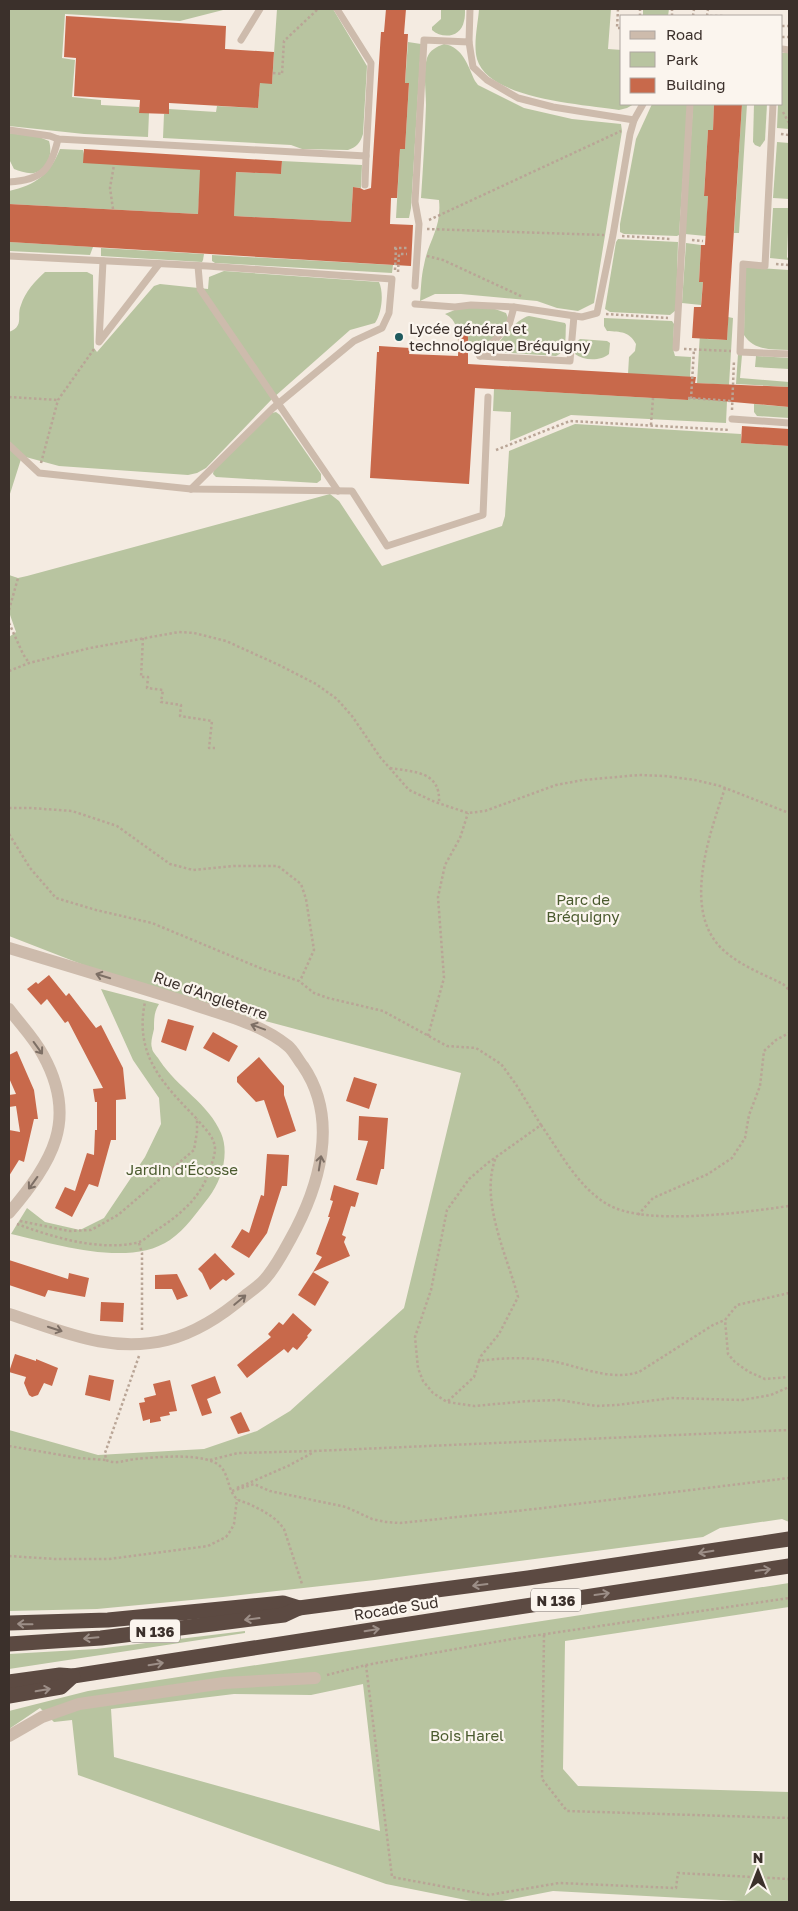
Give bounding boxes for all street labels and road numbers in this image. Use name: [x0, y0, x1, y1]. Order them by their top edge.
street label: Rue d'Angleterre: [152, 967, 271, 1023]
road number: N 136: [531, 1588, 581, 1612]
street label: Rocade Sud: [352, 1592, 440, 1624]
road number: N 136: [130, 1620, 180, 1642]

